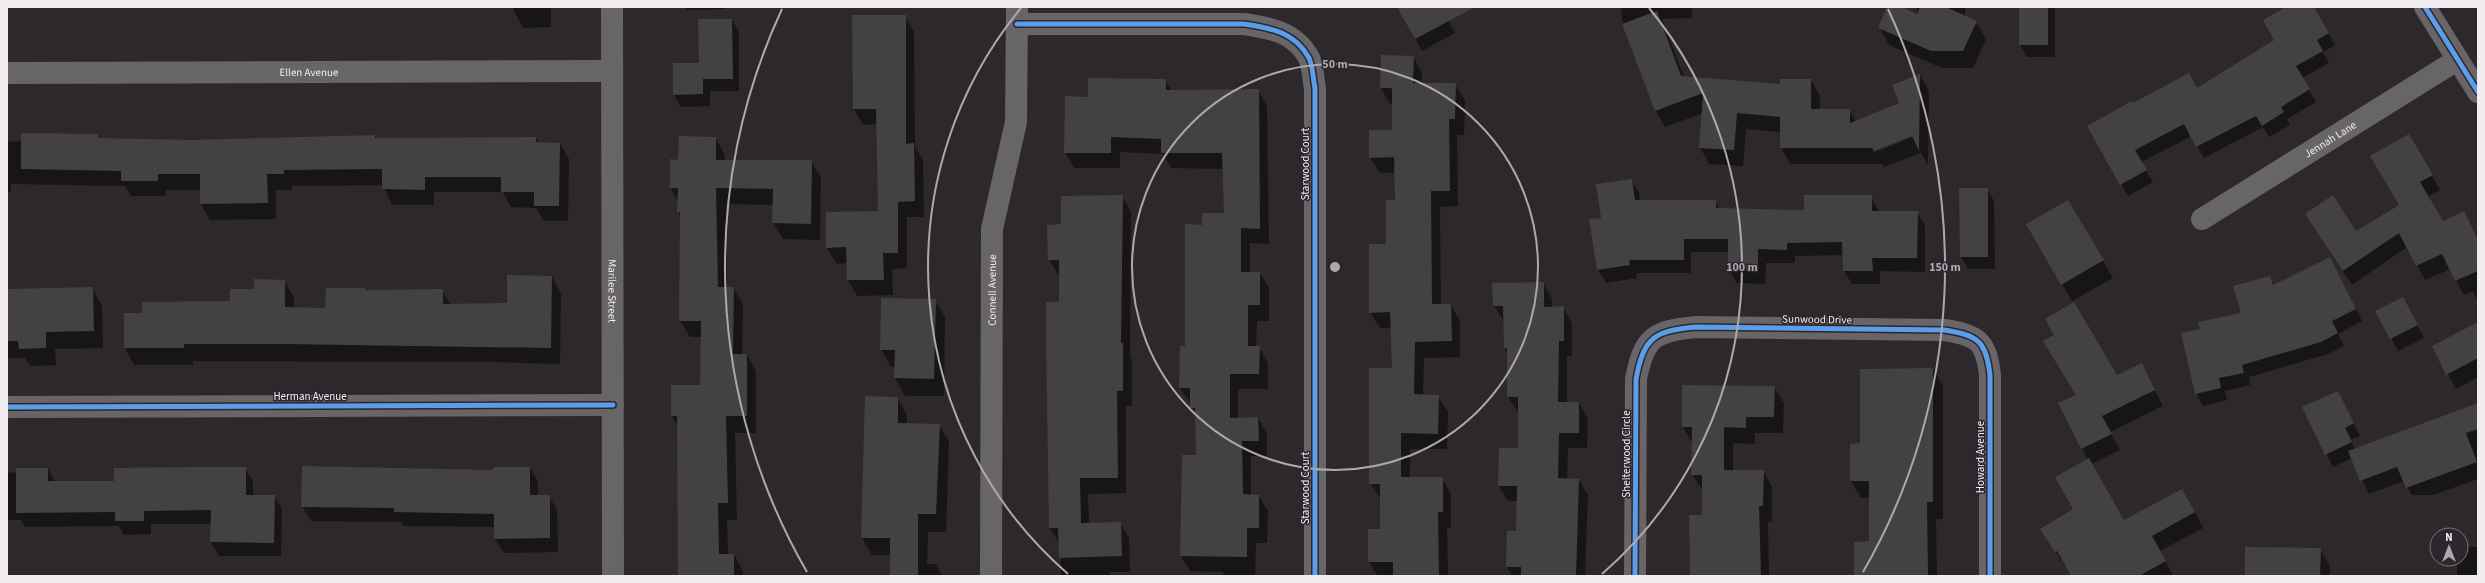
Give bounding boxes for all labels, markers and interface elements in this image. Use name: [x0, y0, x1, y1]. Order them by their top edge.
text: 50 m: [1322, 56, 1348, 73]
street label: Ellen Avenue: [279, 65, 339, 80]
street label: Jennah Lane: [2301, 117, 2360, 161]
street label: Starwood Court: [1298, 127, 1313, 200]
street label: Connell Avenue: [985, 254, 1000, 326]
street label: Marilee Street: [604, 259, 620, 323]
text: 100 m: [1726, 259, 1758, 276]
text: 150 m: [1929, 259, 1961, 276]
centre of rings: [1328, 260, 1342, 274]
street label: Sunwood Drive: [1782, 311, 1853, 328]
street label: Herman Avenue: [273, 389, 347, 404]
street label: Shelterwood Circle: [1619, 410, 1634, 498]
street label: Howard Avenue: [1973, 420, 1988, 493]
street label: Starwood Court: [1298, 451, 1313, 524]
north arrow: [2429, 527, 2469, 567]
text: N: [2445, 530, 2453, 545]

